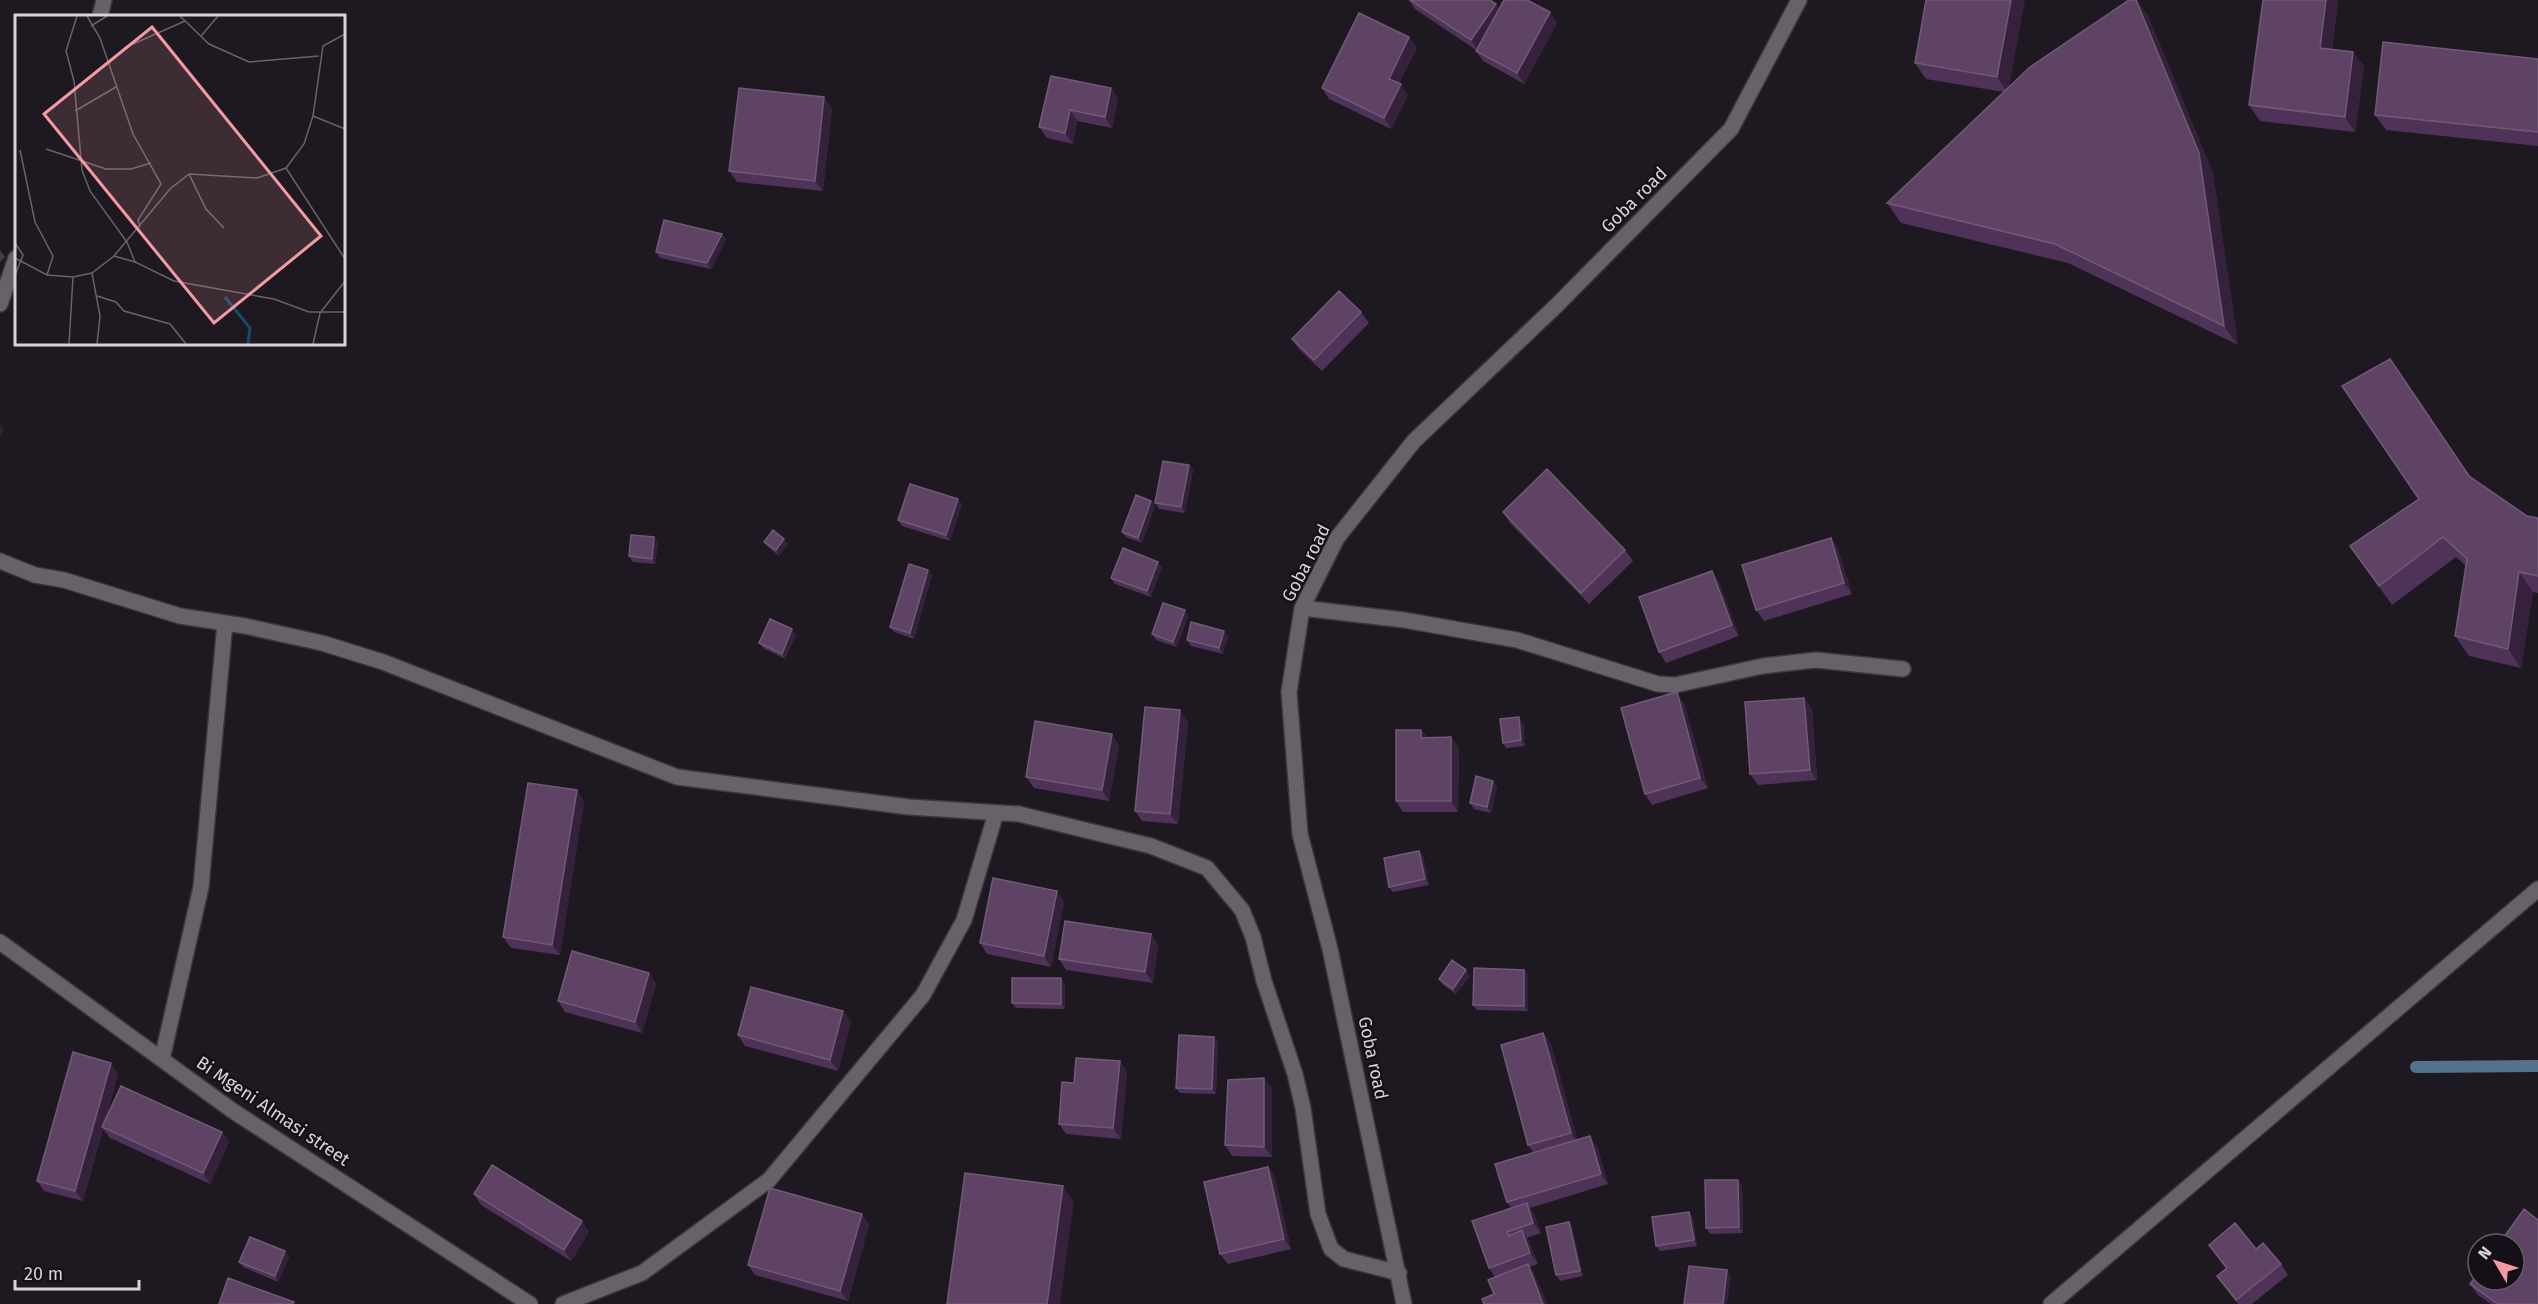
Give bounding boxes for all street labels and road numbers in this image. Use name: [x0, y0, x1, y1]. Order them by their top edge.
street label: Goba road: [1596, 162, 1672, 238]
street label: Goba road: [1277, 520, 1335, 606]
street label: Goba road: [1353, 1015, 1393, 1101]
street label: Bi Mgeni Almasi street: [192, 1051, 354, 1171]

